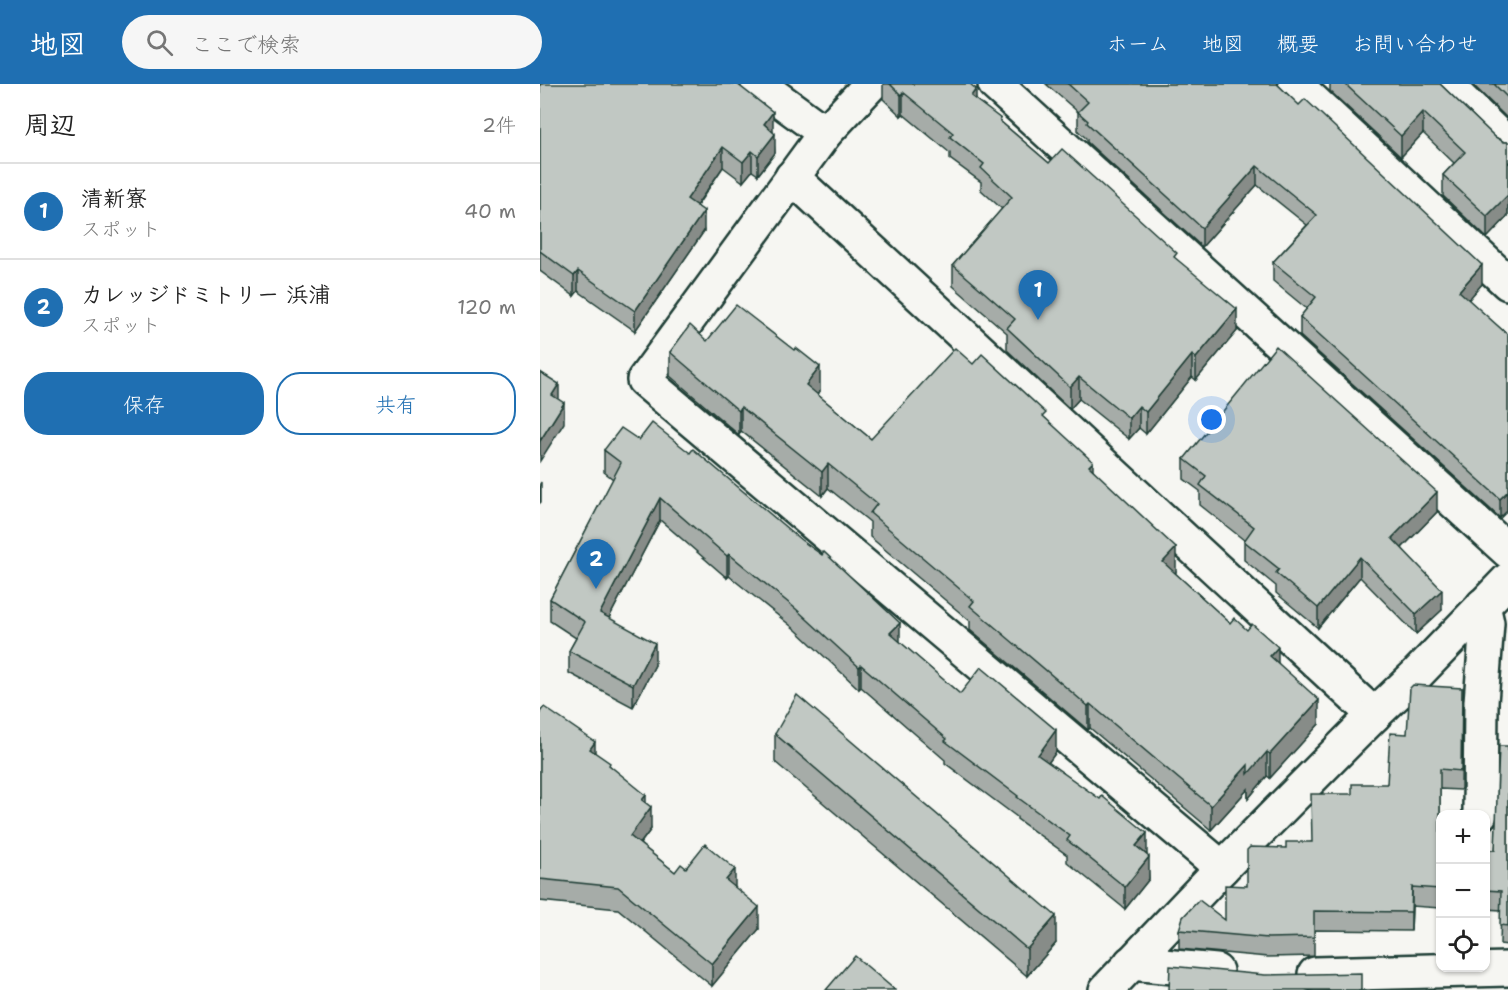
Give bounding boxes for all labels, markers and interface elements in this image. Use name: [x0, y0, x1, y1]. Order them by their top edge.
search box: [122, 15, 542, 69]
text: 地図: [30, 25, 86, 63]
icon: search: [143, 26, 176, 59]
text: ここで検索: [191, 30, 301, 59]
text: ホーム: [1107, 30, 1169, 58]
text: 地図: [1202, 30, 1244, 58]
text: 概要: [1277, 30, 1319, 58]
text: お問い合わせ: [1352, 30, 1478, 58]
text: 周辺: [24, 107, 76, 142]
text: 2件: [482, 112, 516, 138]
text: 清新寮: [81, 184, 147, 213]
text: 1: [39, 198, 48, 224]
text: 40 m: [464, 198, 516, 224]
text: スポット: [81, 216, 161, 242]
pin: 1: [1018, 270, 1058, 320]
text: カレッジドミトリー 浜浦: [81, 280, 331, 309]
text: 2: [37, 294, 51, 320]
text: 120 m: [457, 294, 516, 320]
text: スポット: [81, 312, 161, 338]
button: 保存: [24, 372, 264, 435]
button: 共有: [276, 372, 516, 435]
your location: [1197, 405, 1226, 434]
pin: 2: [576, 540, 616, 589]
map controls: [1436, 810, 1490, 972]
button: +: [1436, 810, 1490, 864]
button: −: [1436, 864, 1490, 918]
button: locate: [1436, 918, 1490, 972]

